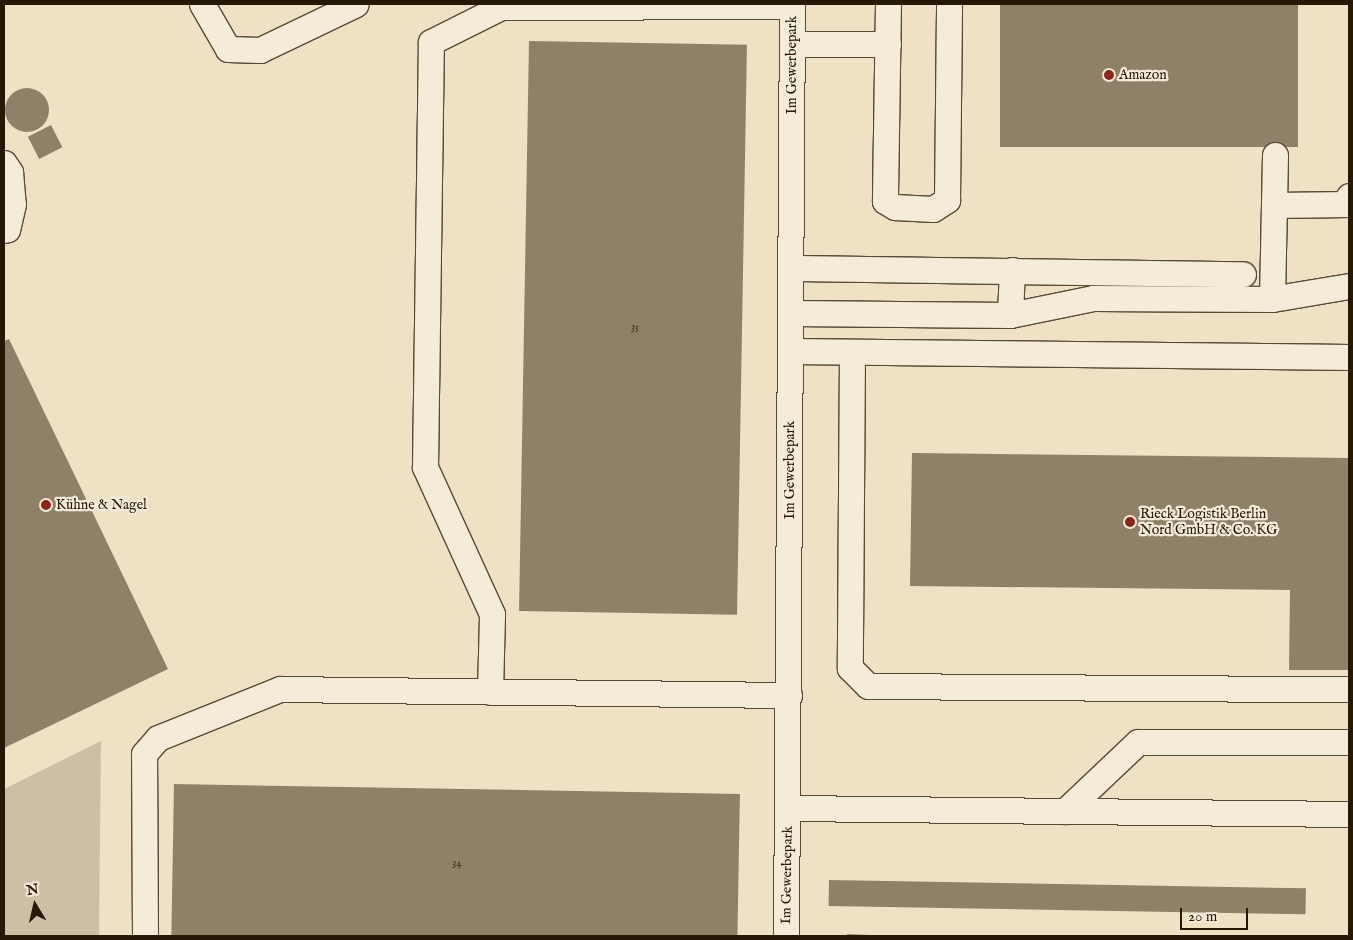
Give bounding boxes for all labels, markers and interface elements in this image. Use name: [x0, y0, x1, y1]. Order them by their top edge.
street label: Im Gewerbepark: [784, 16, 800, 114]
place label: Amazon: [1119, 67, 1167, 83]
marker: Amazon: [1103, 69, 1115, 81]
house number: 35: [631, 320, 639, 334]
street label: Im Gewerbepark: [782, 421, 798, 519]
place label: Kühne & Nagel: [56, 497, 147, 513]
marker: Kühne & Nagel: [40, 499, 52, 511]
place label: Rieck Logistik Berlin Nord GmbH & Co. KG: [1140, 506, 1277, 538]
marker: Rieck Logistik Berlin Nord GmbH & Co. KG: [1124, 516, 1136, 528]
street label: Im Gewerbepark: [778, 826, 796, 924]
house number: 34: [452, 856, 462, 870]
north arrow: [10, 880, 60, 930]
text: N: [25, 880, 40, 900]
scale bar: [1183, 898, 1250, 930]
text: 20 m: [1188, 907, 1217, 926]

